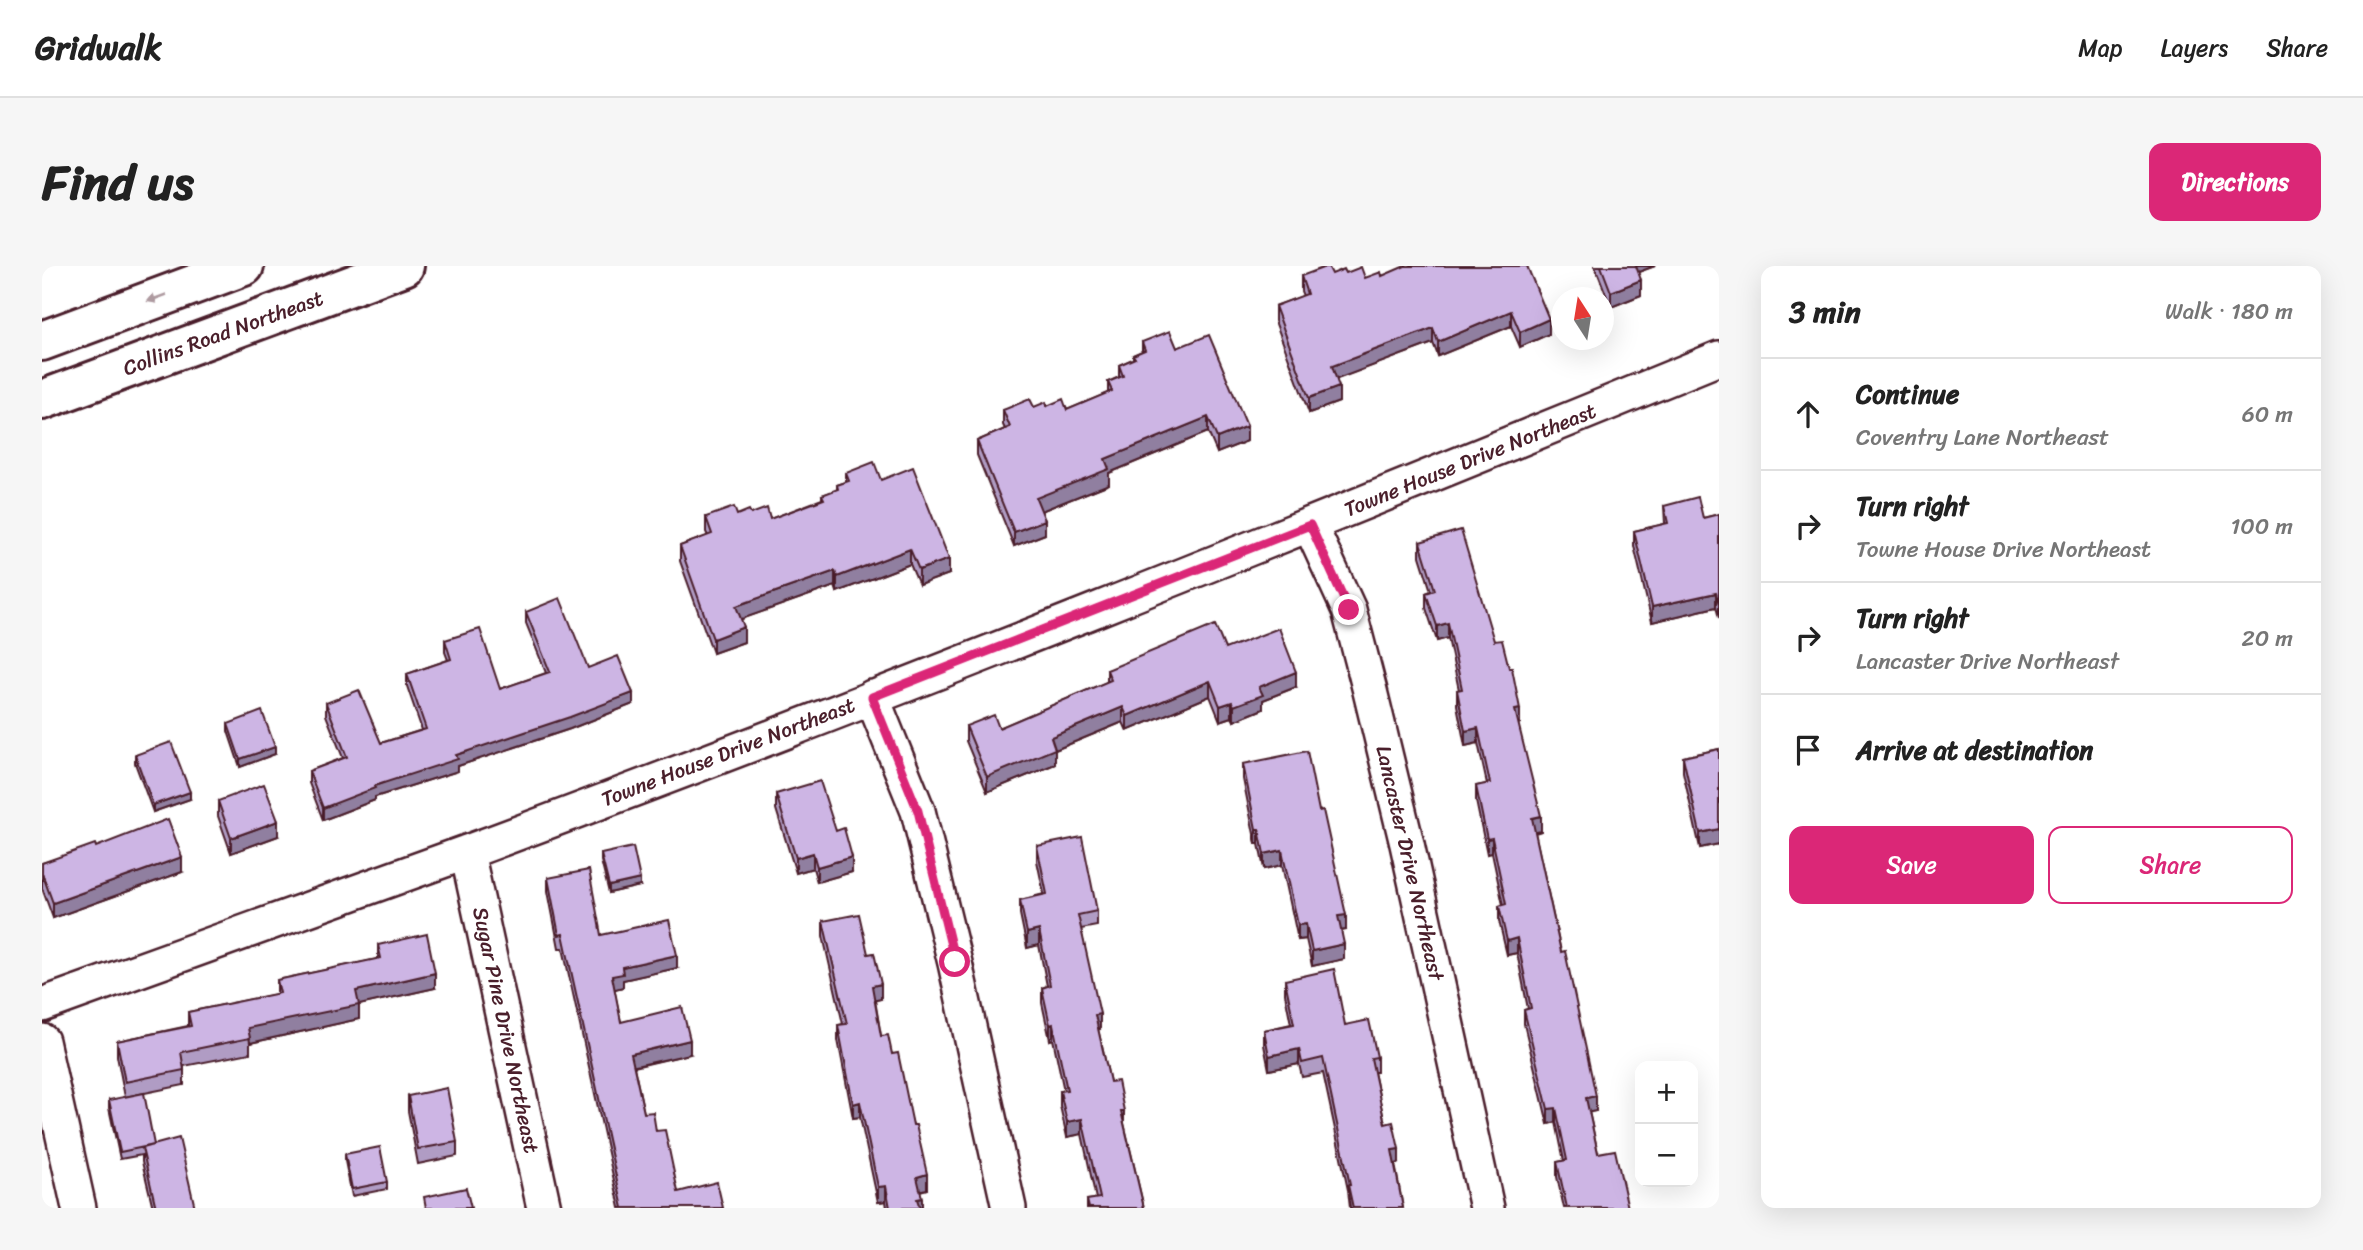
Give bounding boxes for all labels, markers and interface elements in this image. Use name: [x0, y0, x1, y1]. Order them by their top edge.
text: Gridwalk: [35, 19, 162, 77]
text: Map: [2078, 27, 2123, 69]
text: Layers: [2161, 27, 2228, 69]
text: Share: [2266, 27, 2328, 69]
text: Find us: [42, 139, 194, 226]
button: Directions: [2149, 143, 2321, 221]
street label: Collins Road Northeast: [117, 279, 329, 387]
text: 3 min: [1789, 285, 1861, 339]
north arrow: [1551, 287, 1614, 350]
text: Walk · 180 m: [2165, 291, 2293, 332]
one-way arrow: [146, 293, 167, 304]
text: Continue: [1856, 371, 1959, 417]
street label: Towne House Drive Northeast: [1338, 392, 1602, 528]
text: 60 m: [2242, 394, 2293, 435]
icon: ahead: [1789, 395, 1827, 433]
text: Coventry Lane Northeast: [1856, 417, 2109, 458]
text: Turn right: [1856, 483, 1969, 529]
text: 100 m: [2230, 506, 2293, 547]
icon: right: [1789, 507, 1827, 545]
text: Towne House Drive Northeast: [1856, 529, 2151, 570]
route end: [1333, 594, 1364, 625]
text: Turn right: [1856, 595, 1969, 641]
text: 20 m: [2242, 618, 2293, 659]
icon: right: [1789, 619, 1827, 657]
text: Lancaster Drive Northeast: [1856, 641, 2119, 682]
street label: Towne House Drive Northeast: [595, 686, 861, 818]
text: Arrive at destination: [1856, 727, 2093, 773]
icon: arrive: [1789, 731, 1827, 769]
street label: Lancaster Drive Northeast: [1364, 742, 1456, 986]
button: Save: [1789, 826, 2034, 904]
button: Share: [2048, 826, 2293, 904]
street label: Sugar Pine Drive Northeast: [461, 903, 551, 1157]
route start: [939, 946, 970, 977]
map controls: [1635, 1061, 1698, 1187]
button: +: [1635, 1061, 1698, 1124]
button: −: [1635, 1124, 1698, 1187]

